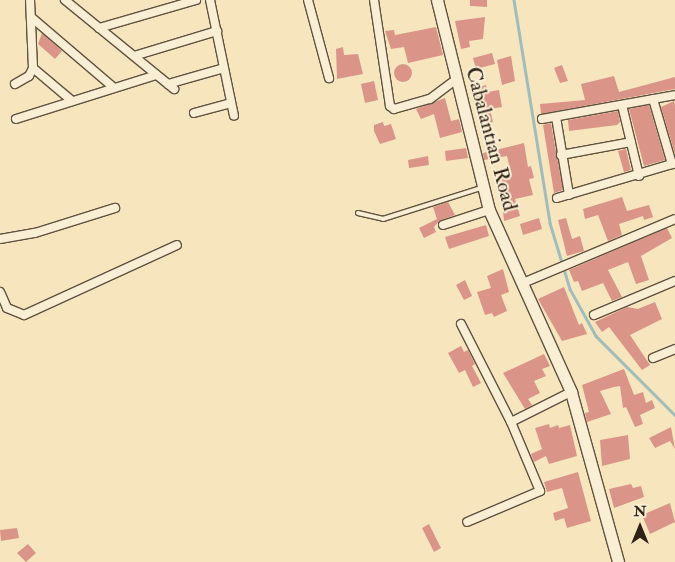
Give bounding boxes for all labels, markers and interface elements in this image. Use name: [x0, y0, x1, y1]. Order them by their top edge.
street label: Cabalantian Road: [460, 64, 522, 214]
north arrow: [615, 502, 665, 552]
text: N: [634, 503, 646, 520]

